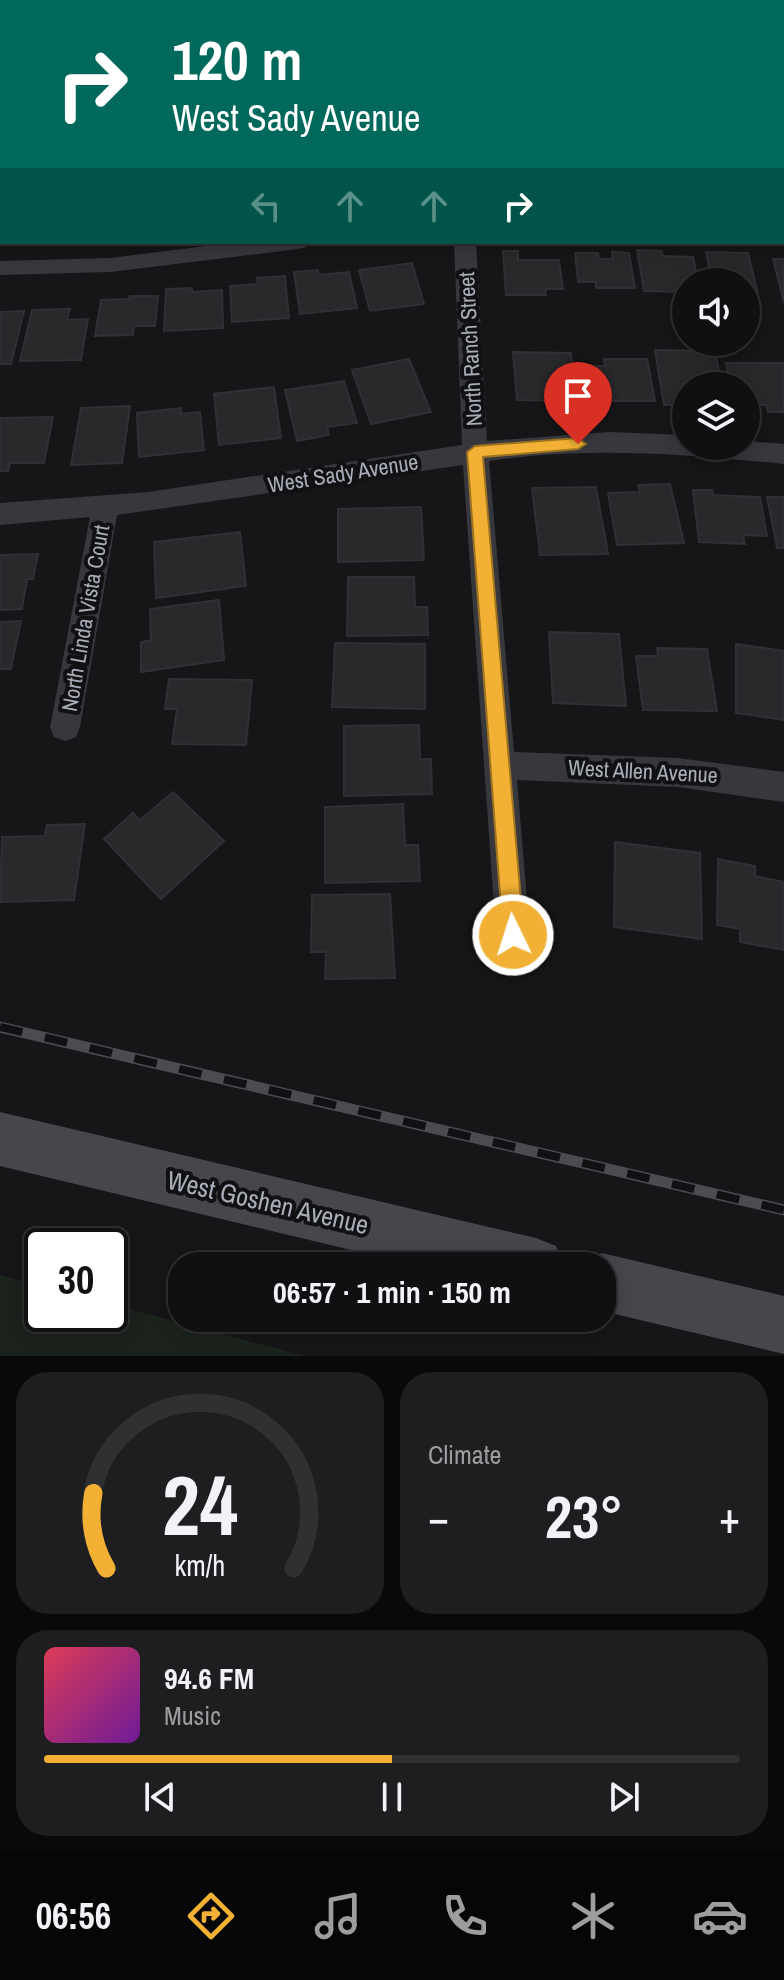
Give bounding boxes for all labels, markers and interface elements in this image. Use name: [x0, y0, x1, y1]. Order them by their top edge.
text: 120 m: [172, 22, 302, 97]
icon: right: [40, 32, 144, 136]
text: West Sady Avenue: [172, 94, 420, 142]
icon: left: [244, 184, 288, 228]
icon: ahead: [328, 184, 372, 228]
icon: ahead: [412, 184, 456, 228]
icon: right: [496, 184, 540, 228]
map controls: [672, 268, 760, 460]
button: sound: [672, 268, 760, 356]
street label: North Ranch Street: [451, 271, 489, 427]
pin: [544, 362, 612, 444]
button: layers: [672, 372, 760, 460]
icon: arrive: [556, 374, 600, 418]
street label: West Sady Avenue: [266, 446, 420, 500]
street label: North Linda Vista Court: [54, 522, 116, 714]
street label: West Allen Avenue: [567, 752, 719, 790]
position arrow: [471, 893, 555, 977]
street label: West Goshen Avenue: [164, 1162, 372, 1242]
speed limit sign: 30: [24, 1228, 128, 1332]
text: 06:57 · 1 min · 150 m: [273, 1272, 511, 1312]
text: Climate: [428, 1437, 501, 1472]
text: 24: [162, 1449, 238, 1561]
text: 23°: [545, 1476, 623, 1557]
text: −: [428, 1487, 449, 1547]
text: +: [719, 1487, 740, 1547]
text: km/h: [175, 1546, 225, 1585]
text: 94.6 FM: [164, 1658, 254, 1698]
text: Music: [164, 1698, 221, 1733]
icon: previous: [138, 1775, 182, 1819]
icon: pause: [370, 1775, 414, 1819]
icon: next: [602, 1775, 646, 1819]
icon: directions: [183, 1888, 239, 1944]
icon: music: [310, 1888, 366, 1944]
icon: phone: [437, 1888, 493, 1944]
icon: climate: [565, 1888, 621, 1944]
icon: car: [692, 1888, 748, 1944]
text: 06:56: [36, 1892, 111, 1940]

